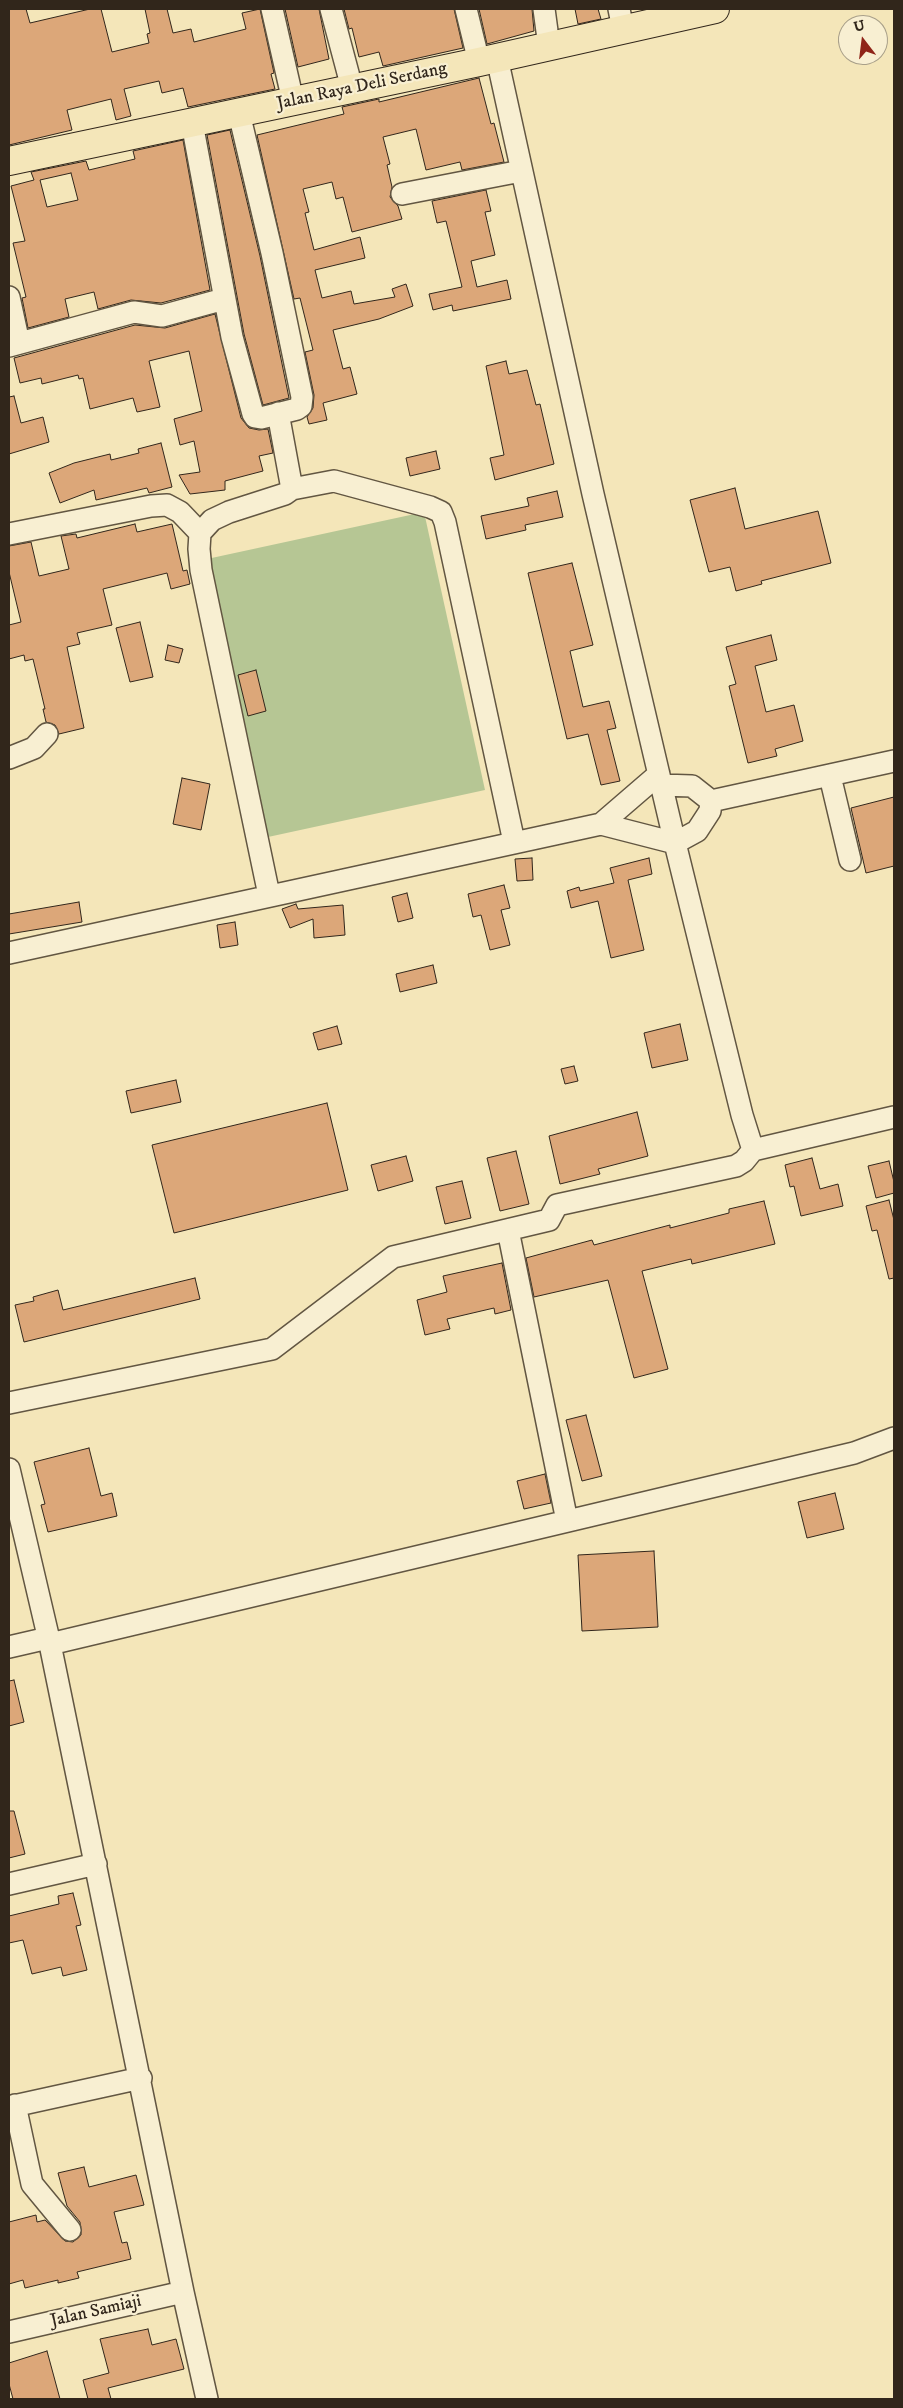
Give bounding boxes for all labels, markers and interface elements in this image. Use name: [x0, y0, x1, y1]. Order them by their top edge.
north arrow: [838, 15, 888, 65]
text: U: [852, 16, 867, 37]
street label: Jalan Raya Deli Serdang: [275, 58, 449, 116]
street label: Jalan Samiaji: [48, 2291, 144, 2333]

